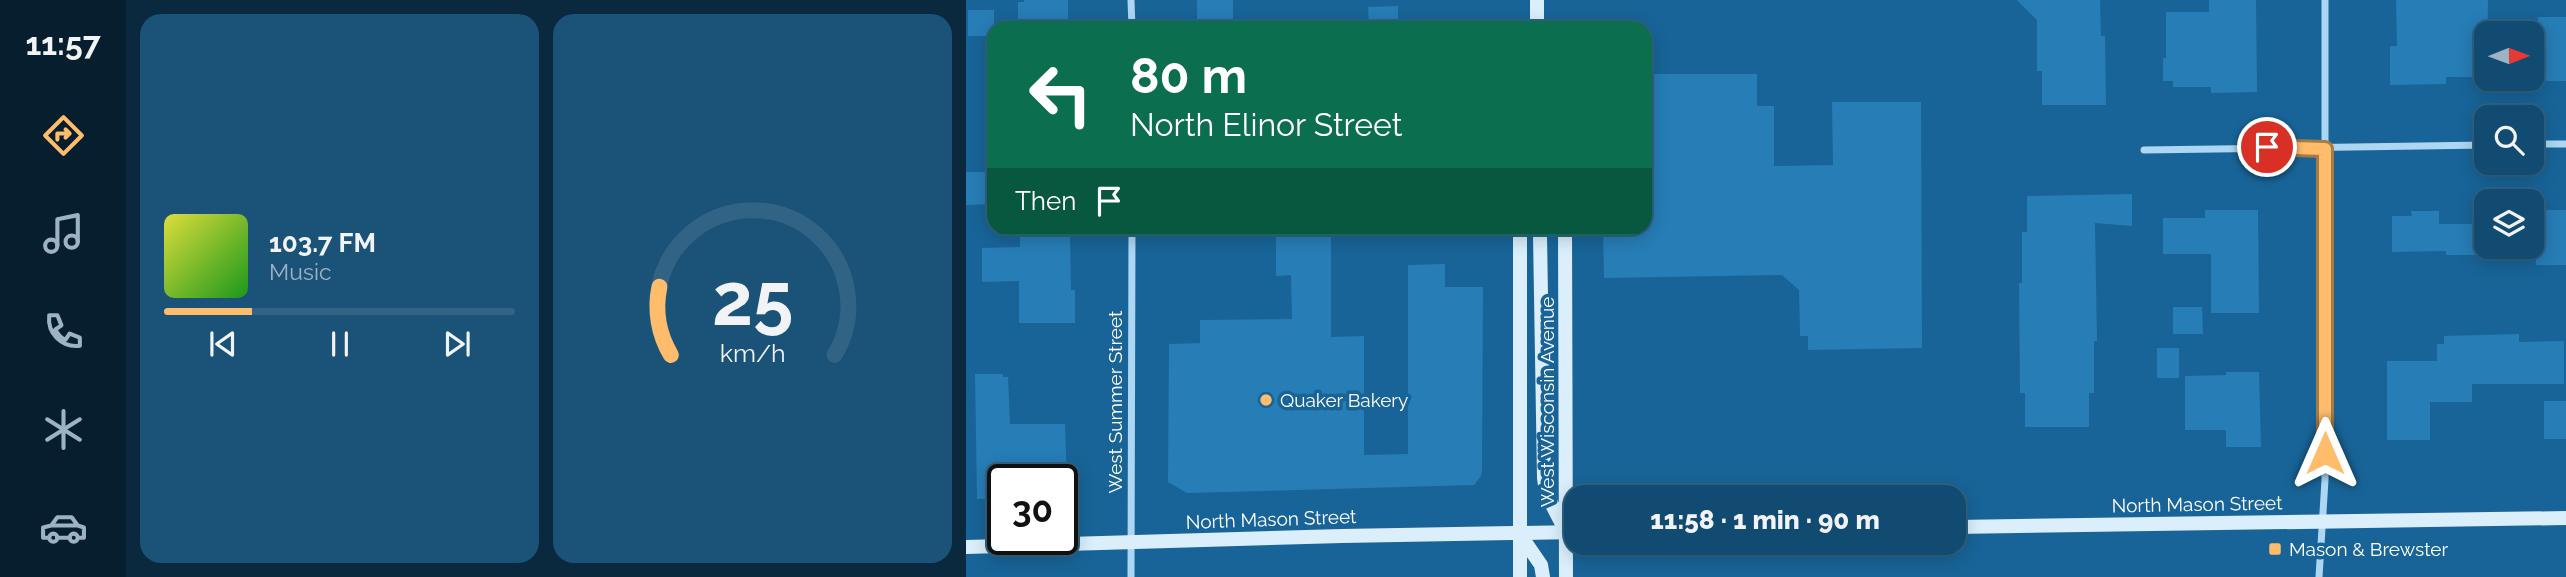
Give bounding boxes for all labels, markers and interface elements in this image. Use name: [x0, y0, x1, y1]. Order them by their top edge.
north arrow: [2474, 21, 2544, 91]
map controls: [2474, 21, 2544, 259]
text: 11:57: [25, 25, 101, 62]
text: 80 m: [1130, 47, 1247, 104]
icon: left: [1015, 49, 1106, 140]
button: search: [2474, 105, 2544, 175]
text: North Elinor Street: [1130, 106, 1402, 143]
icon: directions: [39, 111, 88, 160]
pin: [2237, 117, 2297, 177]
icon: arrive: [2248, 128, 2286, 166]
icon: arrive: [1090, 182, 1128, 220]
text: Then: [1015, 186, 1076, 216]
button: layers: [2474, 189, 2544, 259]
icon: music: [39, 209, 88, 258]
text: 103.7 FM: [269, 228, 376, 258]
text: 25: [712, 257, 793, 342]
text: Music: [269, 258, 332, 285]
street label: West Wisconsin Avenue: [1536, 297, 1558, 507]
icon: phone: [39, 307, 88, 356]
street label: West Summer Street: [1104, 310, 1126, 493]
icon: previous: [204, 325, 242, 363]
icon: pause: [321, 325, 359, 363]
icon: next: [438, 325, 476, 363]
text: km/h: [720, 337, 785, 367]
place label: Quaker Bakery: [1280, 389, 1408, 411]
marker: Quaker Bakery: [1258, 392, 1274, 408]
icon: climate: [39, 405, 88, 454]
position arrow: [2288, 416, 2362, 490]
speed limit sign: 30: [987, 464, 1078, 555]
street label: North Mason Street: [2111, 492, 2283, 516]
icon: car: [39, 503, 88, 552]
street label: North Mason Street: [1185, 505, 1357, 533]
text: 11:58 · 1 min · 90 m: [1650, 505, 1880, 535]
place label: Mason & Brewster: [2289, 538, 2448, 560]
marker: Mason & Brewster: [2267, 541, 2283, 557]

